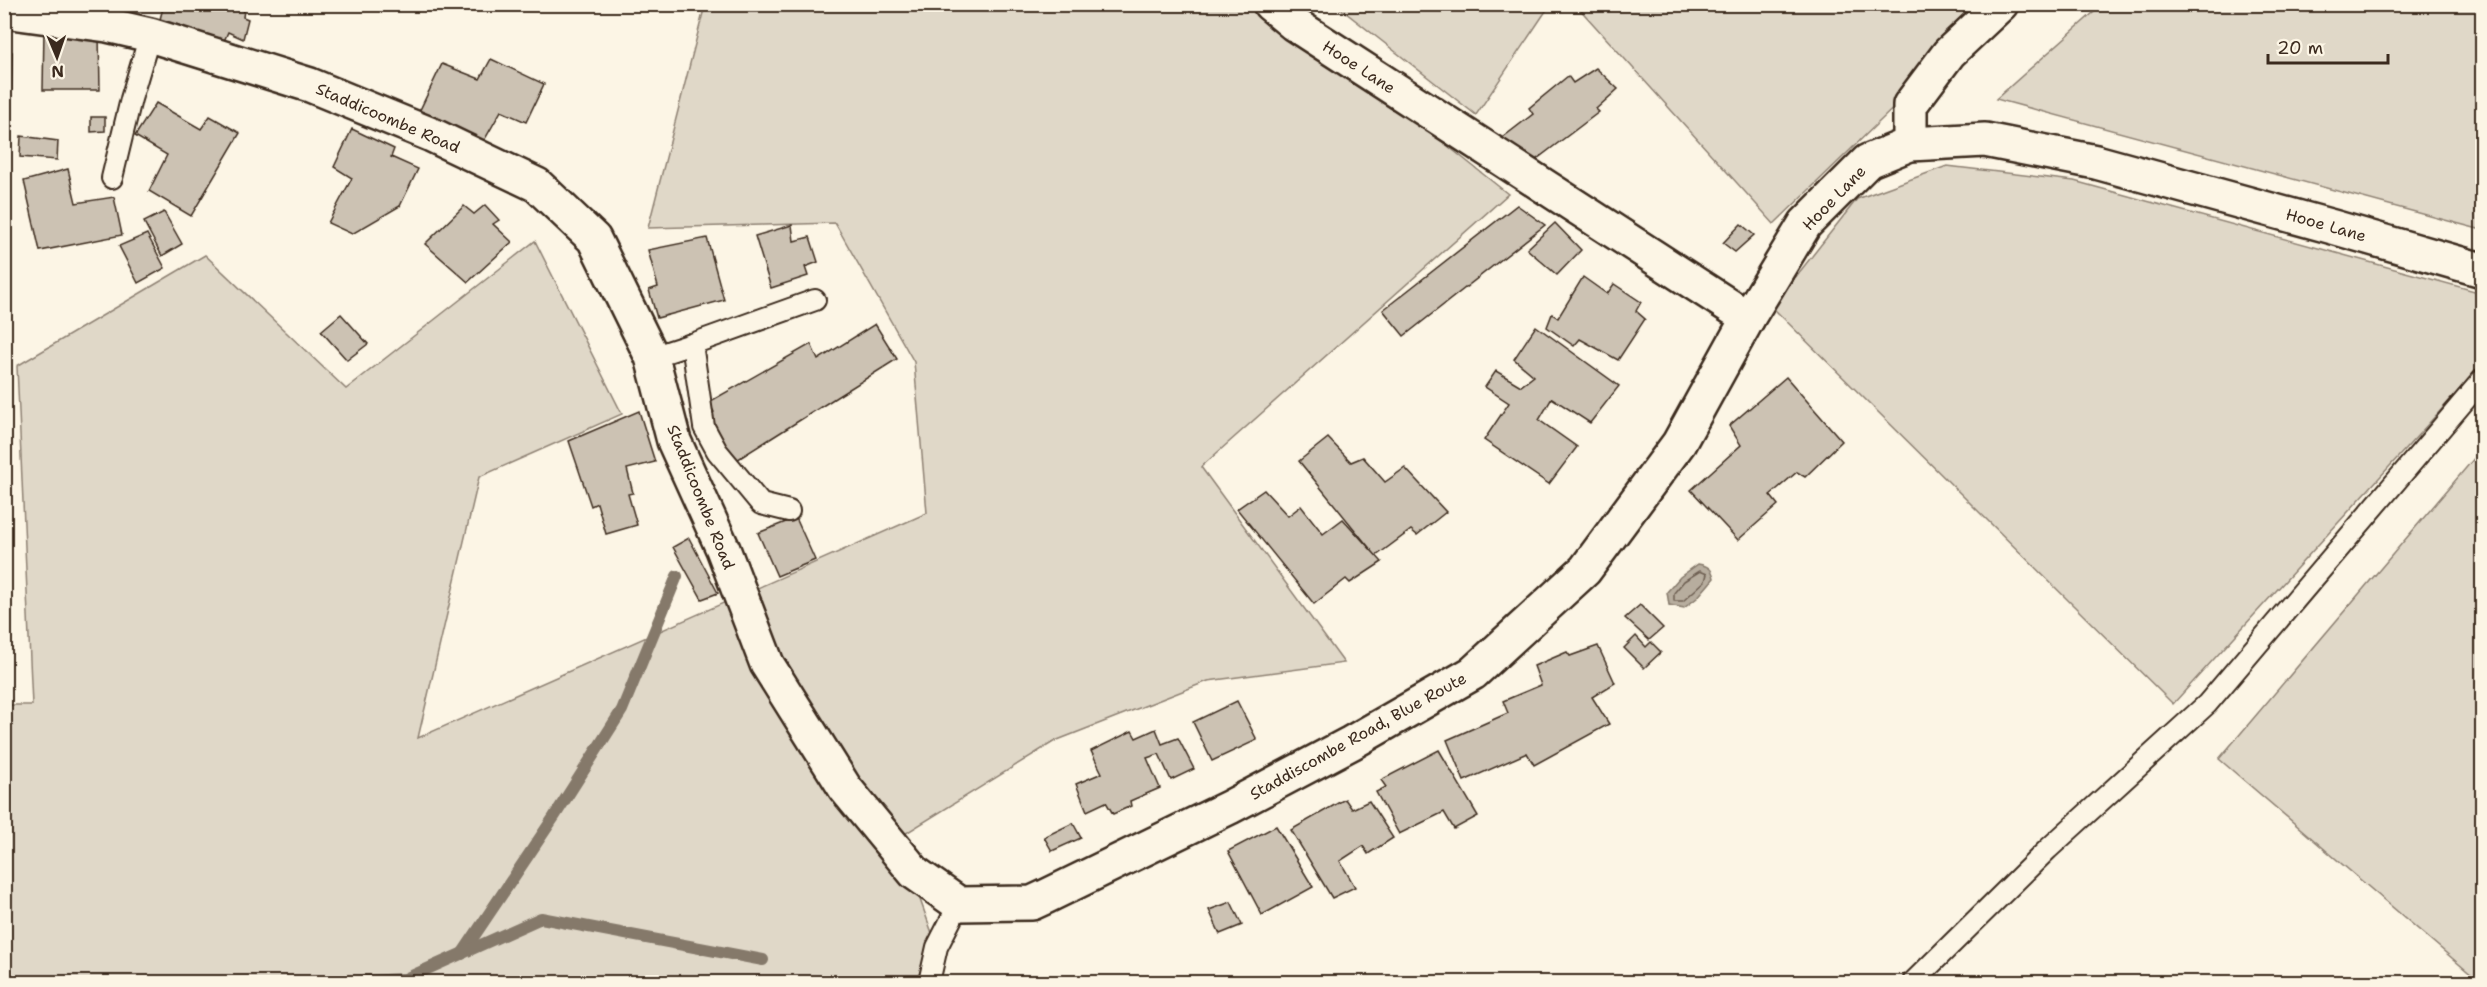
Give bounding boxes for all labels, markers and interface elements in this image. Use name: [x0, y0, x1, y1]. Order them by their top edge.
north arrow: [27, 27, 87, 87]
scale bar: [2268, 27, 2388, 65]
street label: Hooe Lane: [1319, 36, 1399, 98]
text: 20 m: [2277, 36, 2323, 60]
text: N: [51, 61, 64, 82]
street label: Staddicoombe Road: [313, 78, 463, 158]
street label: Hooe Lane: [1798, 161, 1870, 235]
street label: Hooe Lane: [2283, 204, 2369, 246]
street label: Staddicoombe Road: [662, 421, 740, 573]
street label: Staddiscombe Road, Blue Route: [1246, 667, 1470, 805]

